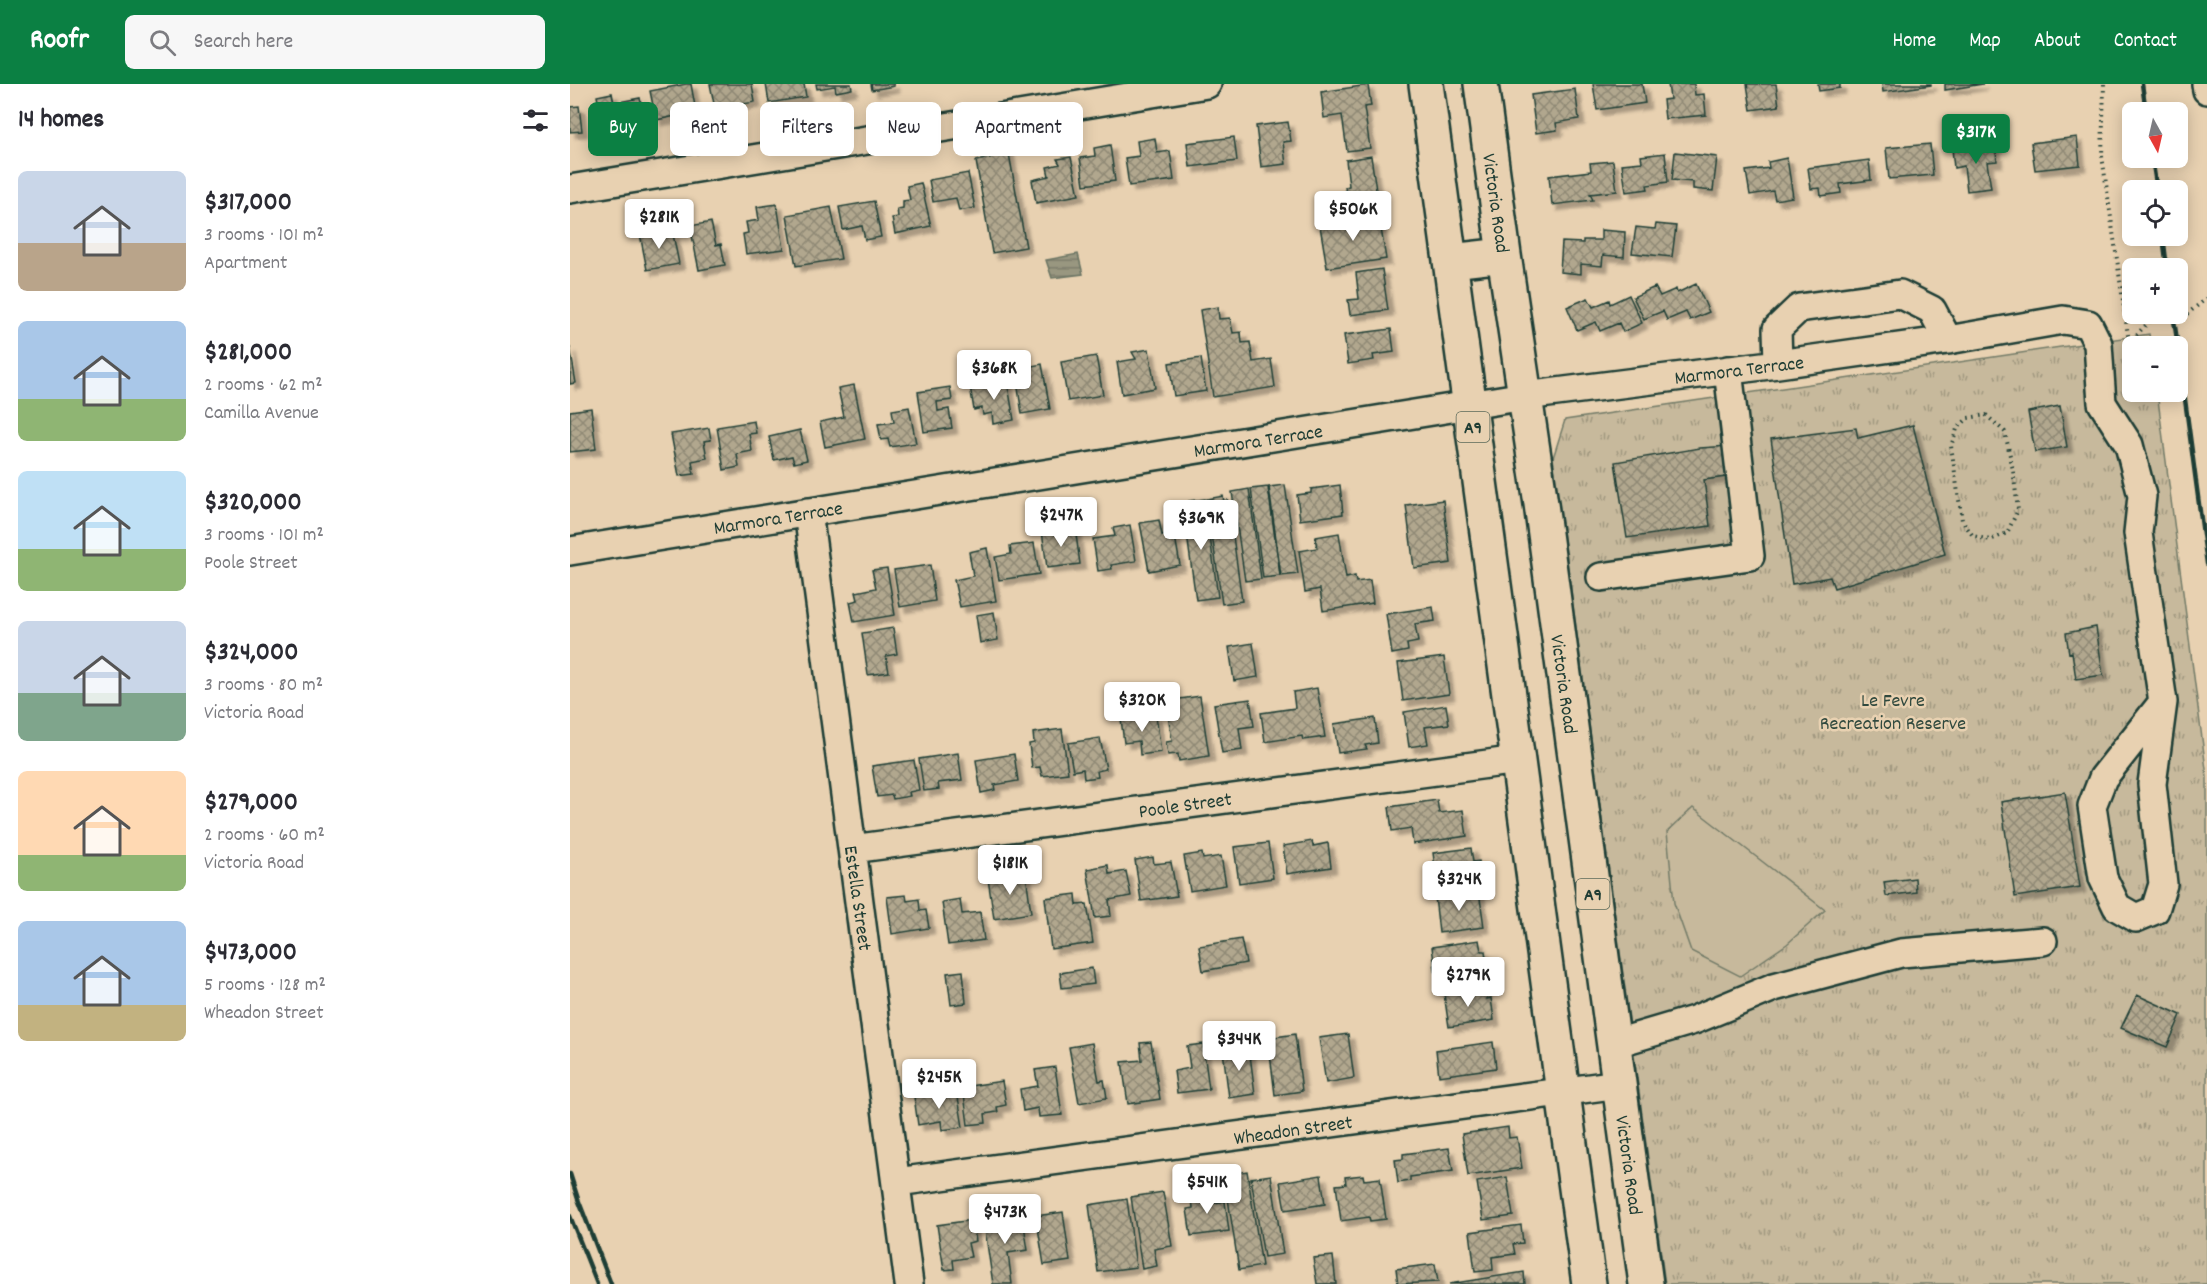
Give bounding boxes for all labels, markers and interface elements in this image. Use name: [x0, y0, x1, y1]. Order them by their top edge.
search box: [125, 15, 545, 69]
text: Roofr: [30, 22, 89, 62]
icon: search: [146, 26, 179, 59]
text: Search here: [194, 27, 293, 58]
text: Home: [1892, 27, 1936, 57]
text: Map: [1969, 27, 2001, 57]
text: About: [2034, 27, 2081, 57]
text: Contact: [2114, 27, 2177, 57]
text: 14 homes: [18, 102, 104, 139]
chip: Buy: [588, 102, 658, 156]
chip: Rent: [670, 102, 748, 156]
chip: Filters: [760, 102, 854, 156]
chip: New: [866, 102, 941, 156]
chip: Apartment: [953, 102, 1083, 156]
north arrow: [2122, 102, 2188, 168]
map controls: [2122, 102, 2188, 402]
icon: filters: [519, 104, 552, 137]
pin: $317K: [1934, 114, 2018, 165]
text: $317K: [1956, 119, 1996, 147]
street label: Victoria Road: [1473, 152, 1515, 255]
button: locate: [2122, 180, 2188, 246]
text: $317,000: [204, 185, 292, 222]
pin: $506K: [1311, 191, 1395, 242]
icon: home: [66, 195, 138, 267]
text: $506K: [1328, 196, 1378, 224]
pin: $281K: [617, 199, 701, 250]
text: $281K: [639, 204, 679, 232]
text: 3 rooms · 101 m²: [204, 222, 324, 250]
text: Apartment: [204, 250, 287, 278]
button: +: [2122, 258, 2188, 324]
text: $281,000: [204, 335, 292, 372]
button: −: [2122, 336, 2188, 402]
icon: home: [66, 345, 138, 417]
pin: $368K: [952, 350, 1036, 401]
street label: Marmora Terrace: [1673, 350, 1806, 394]
text: $368K: [971, 355, 1017, 383]
text: 2 rooms · 62 m²: [204, 372, 323, 400]
text: Camilla Avenue: [204, 400, 319, 428]
road number: A9: [1456, 412, 1490, 442]
street label: Marmora Terrace: [1192, 419, 1325, 467]
text: $320,000: [204, 485, 302, 522]
icon: home: [66, 495, 138, 567]
street label: Marmora Terrace: [712, 496, 845, 544]
pin: $247K: [1019, 497, 1103, 548]
pin: $369K: [1159, 500, 1243, 551]
text: $247K: [1039, 502, 1083, 530]
text: $369K: [1177, 505, 1225, 533]
text: 3 rooms · 101 m²: [204, 522, 324, 550]
text: Poole Street: [204, 550, 298, 578]
street label: Victoria Road: [1541, 633, 1583, 736]
text: $324,000: [204, 635, 298, 672]
icon: home: [66, 645, 138, 717]
text: 3 rooms · 80 m²: [204, 672, 323, 700]
pin: $320K: [1100, 682, 1184, 733]
text: $320K: [1118, 687, 1166, 715]
park label: Le Fevre Recreation Reserve: [1820, 688, 1966, 739]
text: Victoria Road: [204, 700, 304, 728]
text: $279,000: [204, 785, 298, 822]
street label: Poole Street: [1137, 787, 1234, 827]
icon: home: [66, 795, 138, 867]
text: 2 rooms · 60 m²: [204, 822, 325, 850]
street label: Estella Street: [835, 844, 877, 953]
pin: $181K: [968, 845, 1052, 896]
text: Victoria Road: [204, 850, 304, 878]
text: $181K: [992, 850, 1028, 878]
pin: $324K: [1417, 861, 1501, 912]
text: $324K: [1436, 866, 1482, 894]
road number: A9: [1576, 879, 1610, 909]
text: $473,000: [204, 935, 297, 972]
icon: home: [66, 945, 138, 1017]
pin: $279K: [1426, 957, 1510, 1008]
text: $279K: [1446, 962, 1490, 990]
text: 5 rooms · 128 m²: [204, 972, 326, 1000]
text: Wheadon Street: [204, 1000, 324, 1028]
pin: $344K: [1197, 1021, 1281, 1072]
text: $344K: [1217, 1026, 1261, 1054]
pin: $245K: [897, 1059, 981, 1110]
text: $245K: [916, 1064, 962, 1092]
street label: Wheadon Street: [1232, 1110, 1355, 1154]
street label: Victoria Road: [1606, 1114, 1648, 1217]
pin: $541K: [1165, 1164, 1249, 1215]
text: $541K: [1186, 1169, 1228, 1197]
pin: $473K: [963, 1194, 1047, 1245]
text: $473K: [983, 1199, 1027, 1227]

